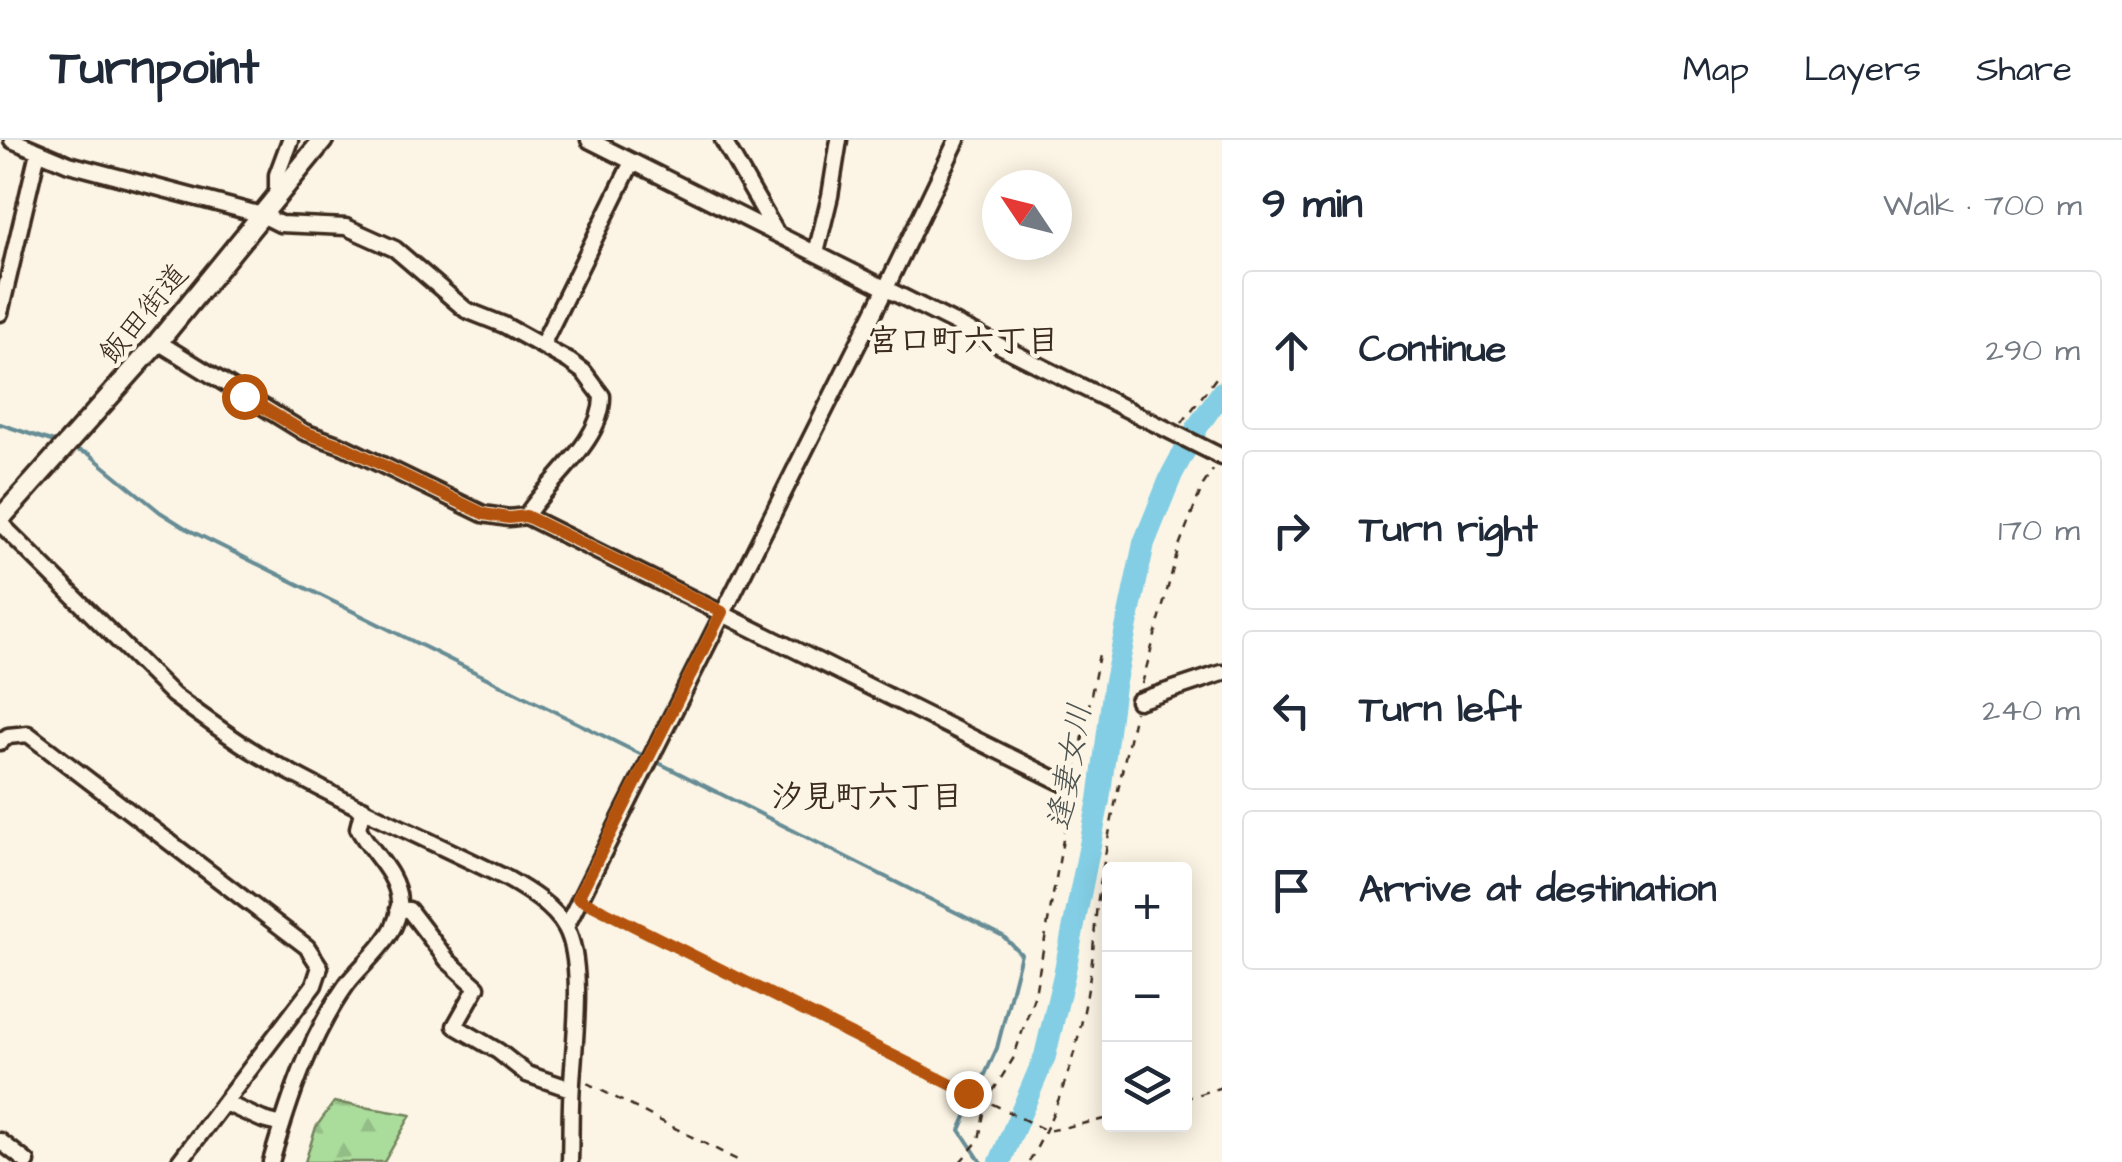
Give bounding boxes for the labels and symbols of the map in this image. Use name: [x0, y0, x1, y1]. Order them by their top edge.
north arrow: [982, 170, 1072, 260]
street label: 飯田街道: [89, 255, 199, 373]
district label: 宮口町六丁目: [867, 319, 1059, 364]
route start: [222, 374, 268, 420]
water label: 逢妻女川: [1037, 700, 1103, 834]
district label: 汐見町六丁目: [771, 775, 963, 820]
route end: [946, 1071, 992, 1117]

